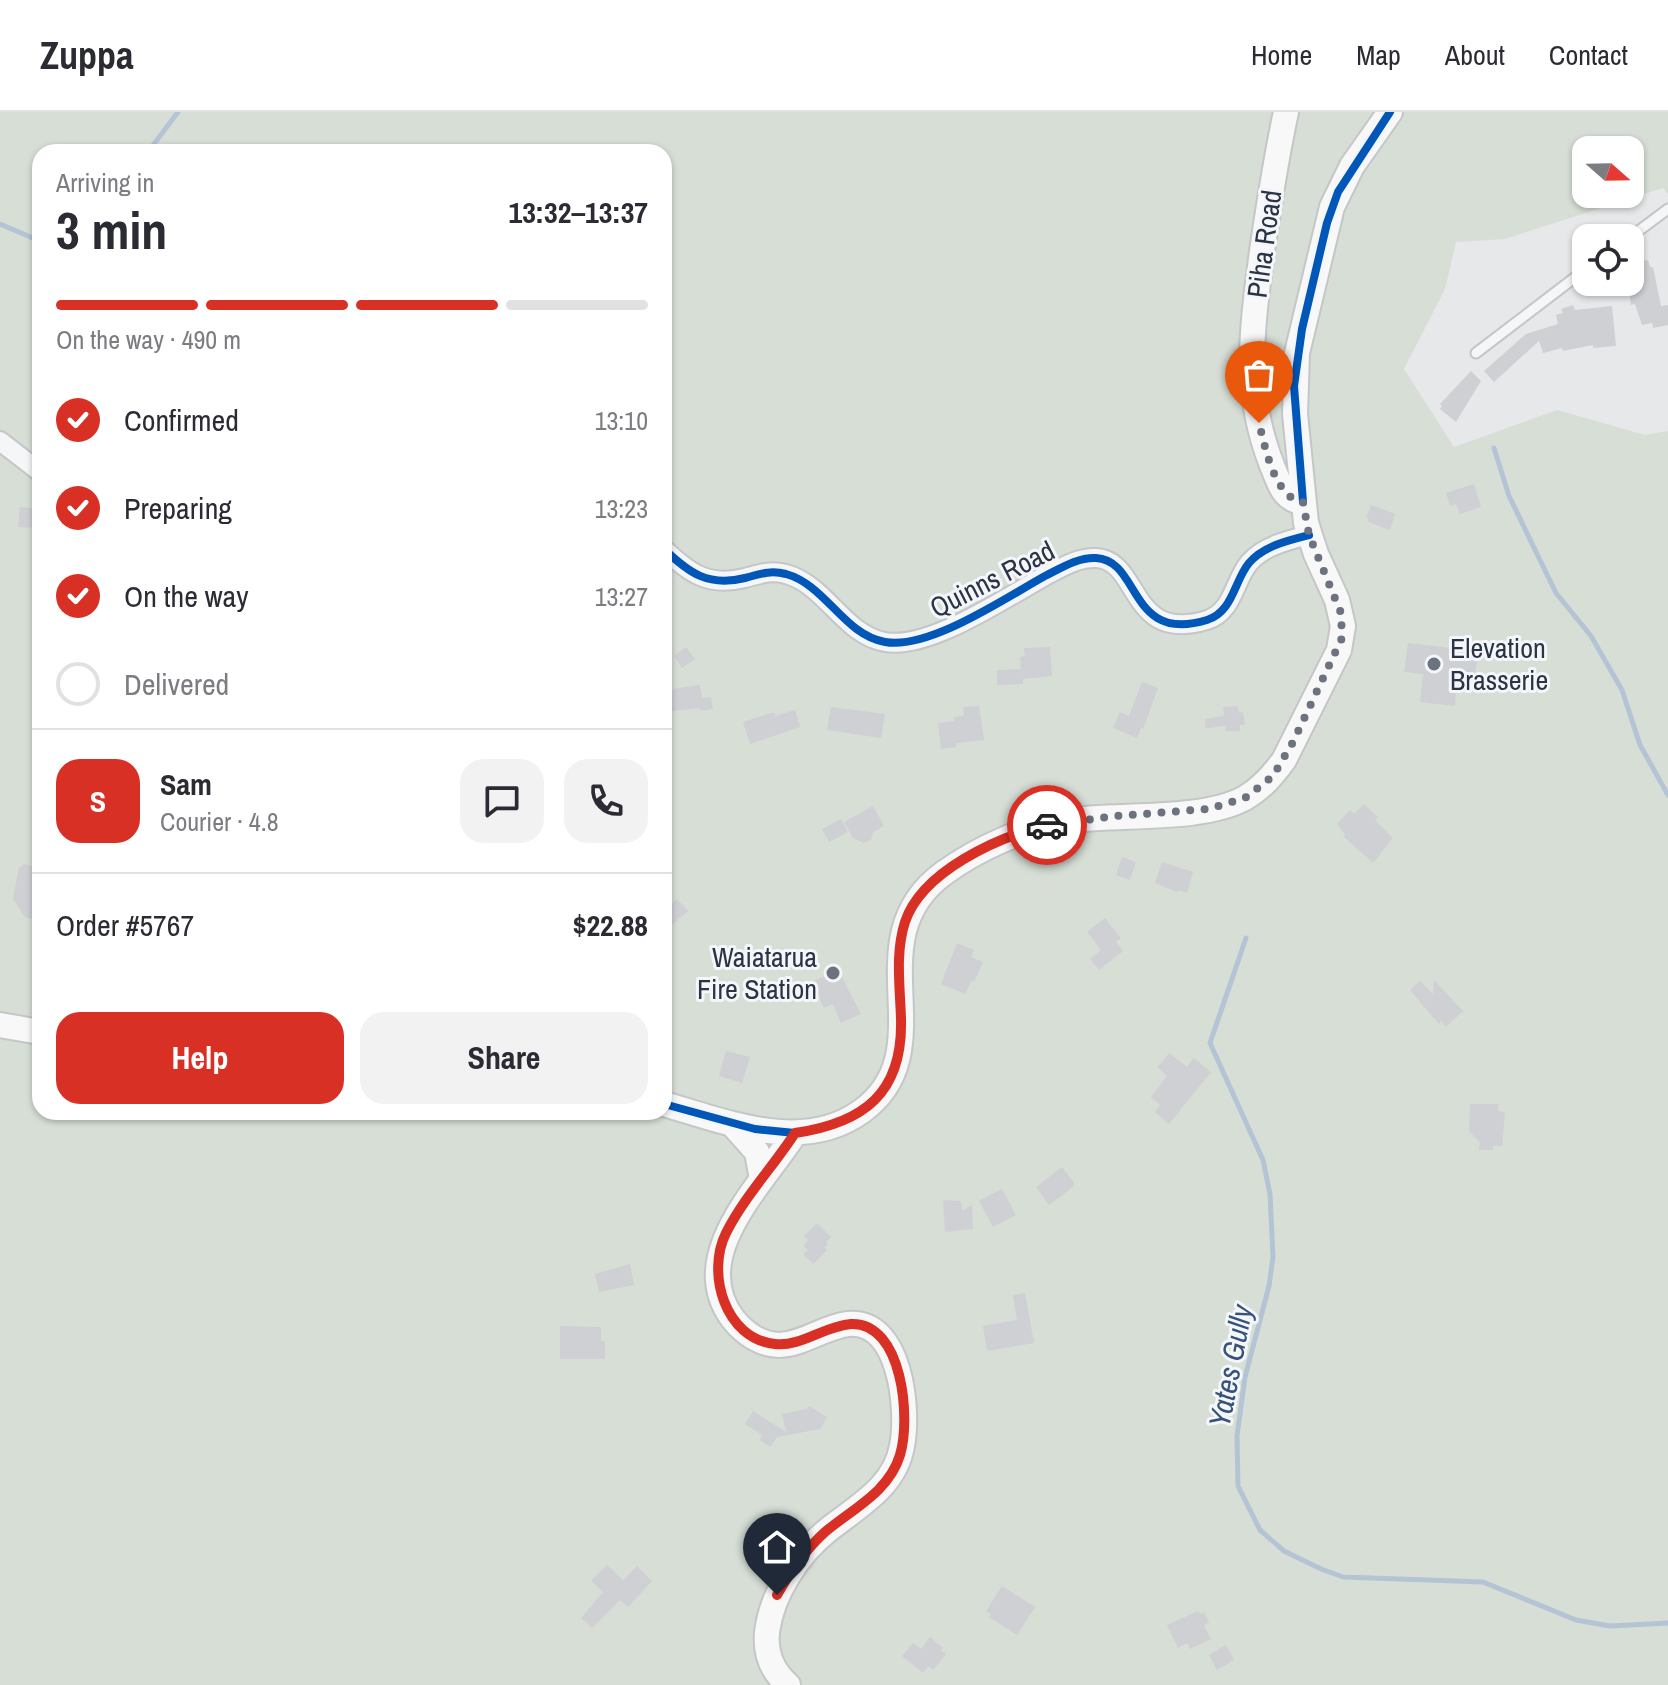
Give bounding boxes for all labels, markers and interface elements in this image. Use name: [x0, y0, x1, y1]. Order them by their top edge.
text: Zuppa: [40, 30, 133, 81]
text: Home: [1251, 36, 1312, 74]
text: Map: [1356, 36, 1401, 74]
text: About: [1445, 36, 1505, 74]
text: Contact: [1549, 36, 1628, 74]
north arrow: [1572, 136, 1644, 208]
map controls: [1572, 136, 1644, 296]
text: Arriving in: [56, 165, 154, 200]
street label: Piha Road: [1238, 188, 1290, 300]
text: 13:32–13:37: [509, 192, 648, 232]
text: 3 min: [56, 195, 167, 265]
button: locate: [1572, 224, 1644, 296]
text: On the way · 490 m: [56, 322, 241, 357]
pin: [1225, 341, 1293, 423]
icon: bag: [1237, 353, 1281, 397]
icon: check: [56, 398, 100, 442]
text: Confirmed: [124, 400, 239, 440]
text: 13:10: [595, 403, 648, 438]
icon: check: [56, 486, 100, 530]
text: Preparing: [124, 488, 232, 528]
text: 13:23: [595, 491, 648, 526]
street label: Quinns Road: [923, 531, 1061, 627]
icon: check: [56, 574, 100, 618]
text: On the way: [124, 576, 248, 616]
text: 13:27: [595, 579, 648, 614]
place label: Elevation Brasserie: [1450, 629, 1548, 699]
marker: Elevation Brasserie: [1425, 655, 1443, 673]
text: Delivered: [124, 664, 229, 704]
button: chat: [460, 759, 544, 843]
button: phone: [564, 759, 648, 843]
text: Sam: [160, 764, 212, 804]
text: S: [90, 781, 106, 821]
courier: [1007, 785, 1087, 865]
icon: car: [1025, 803, 1069, 847]
text: Courier · 4.8: [160, 804, 279, 839]
text: Order #5767: [56, 905, 194, 945]
text: $22.88: [573, 905, 648, 945]
place label: Waiatarua Fire Station: [697, 938, 817, 1008]
marker: Waiatarua Fire Station: [824, 964, 842, 982]
button: Help: [56, 1012, 344, 1104]
button: Share: [360, 1012, 648, 1104]
water label: Yates Gully: [1199, 1300, 1262, 1430]
pin: [743, 1513, 811, 1595]
icon: home: [755, 1525, 799, 1569]

